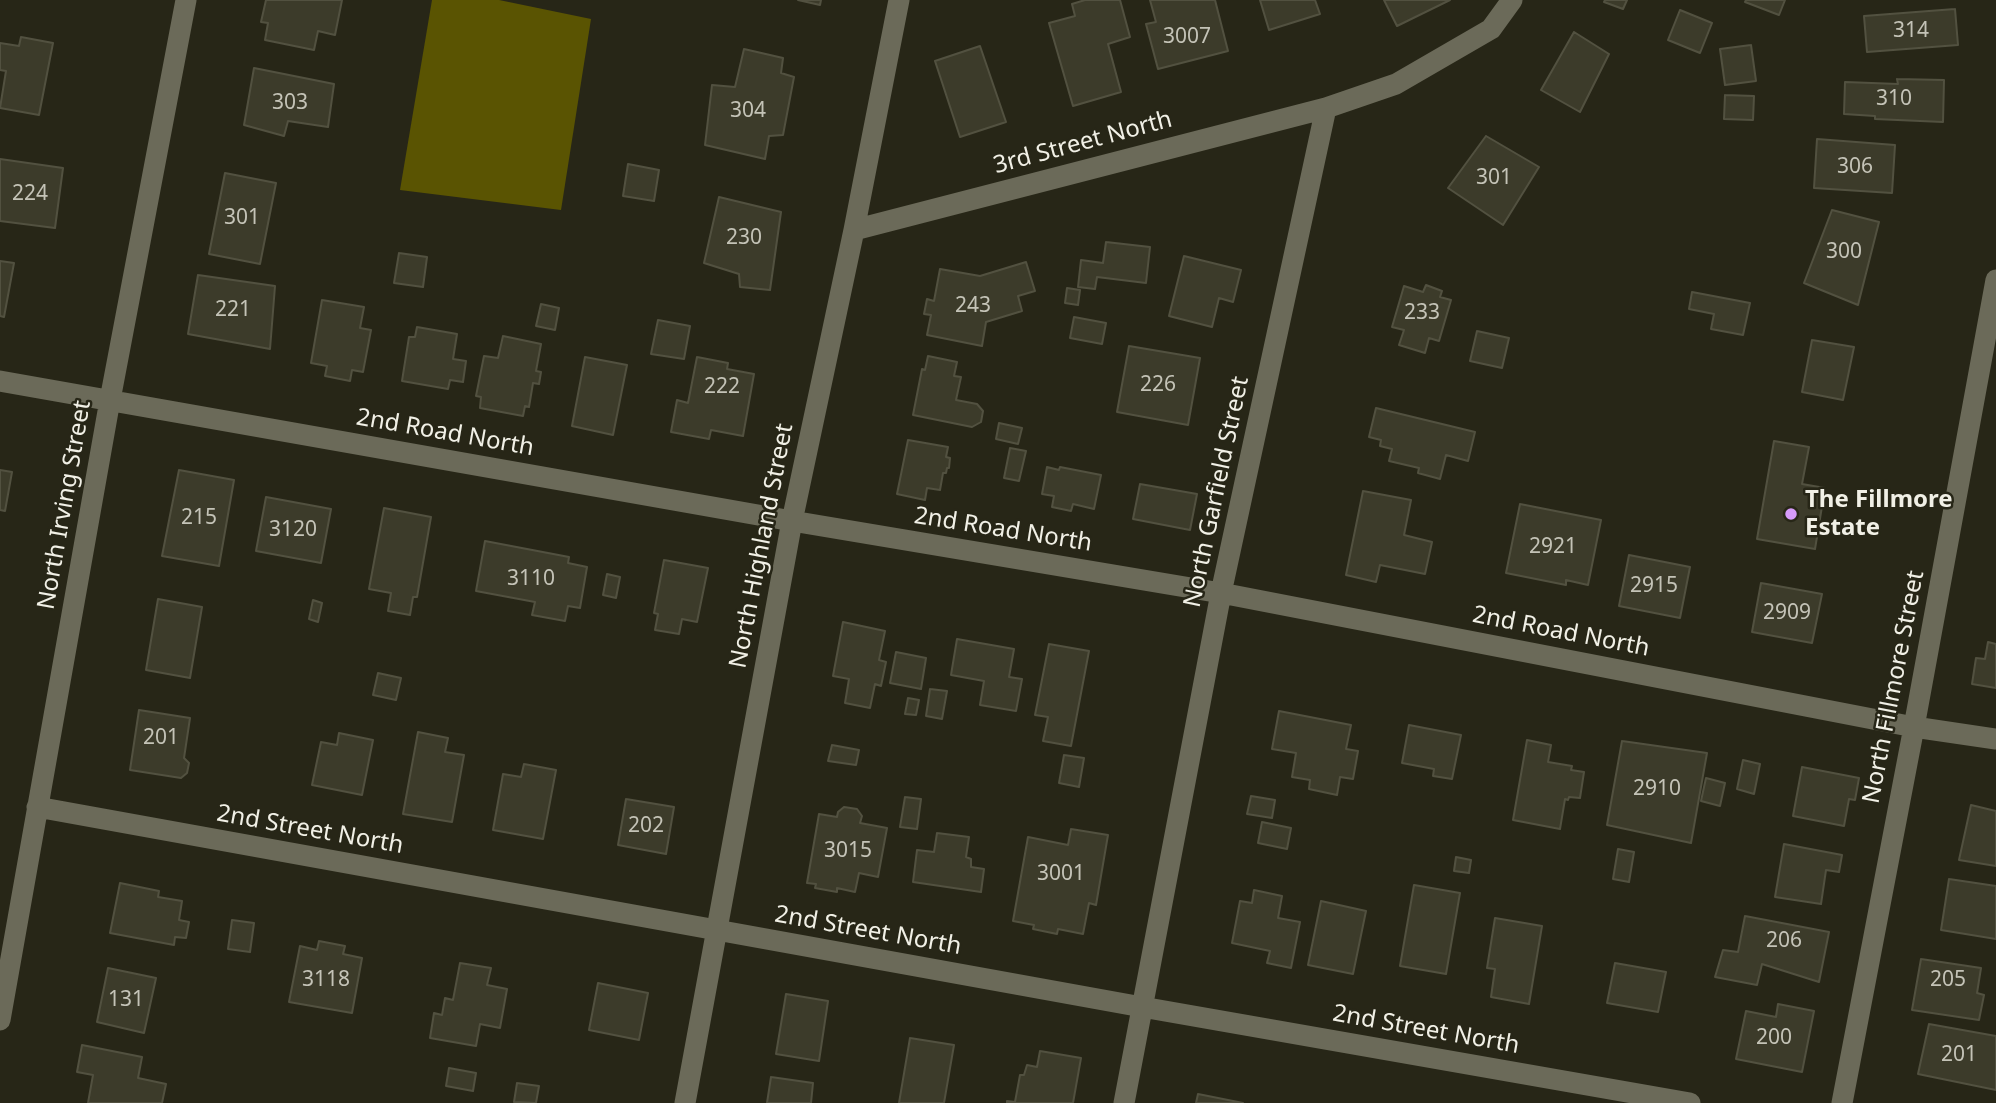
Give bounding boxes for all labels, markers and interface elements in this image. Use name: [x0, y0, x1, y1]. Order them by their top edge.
house number: 314: [1893, 18, 1929, 44]
house number: 3007: [1163, 24, 1211, 50]
house number: 310: [1876, 86, 1912, 112]
house number: 303: [272, 90, 308, 116]
house number: 304: [730, 98, 766, 124]
street label: 3rd Street North: [991, 105, 1175, 181]
house number: 306: [1837, 154, 1873, 180]
house number: 301: [1476, 165, 1512, 191]
house number: 224: [12, 181, 48, 207]
house number: 301: [224, 205, 260, 231]
house number: 230: [726, 225, 762, 251]
house number: 300: [1826, 239, 1862, 265]
house number: 243: [955, 293, 991, 319]
house number: 221: [215, 297, 251, 323]
house number: 233: [1404, 300, 1440, 326]
house number: 226: [1140, 372, 1176, 398]
house number: 222: [704, 374, 740, 400]
street label: North Garfield Street: [1178, 374, 1256, 610]
street label: North Irving Street: [32, 398, 98, 612]
street label: 2nd Road North: [354, 403, 536, 463]
street label: North Highland Street: [724, 421, 800, 671]
place label: The Fillmore Estate: [1805, 486, 1953, 542]
street label: 2nd Road North: [912, 502, 1094, 558]
house number: 215: [181, 505, 217, 531]
marker: The Fillmore Estate: [1783, 506, 1799, 522]
house number: 3120: [269, 517, 317, 543]
house number: 2921: [1529, 534, 1577, 560]
house number: 3110: [507, 566, 555, 592]
street label: North Fillmore Street: [1857, 568, 1931, 806]
house number: 2915: [1630, 573, 1678, 599]
house number: 2909: [1763, 600, 1811, 626]
street label: 2nd Road North: [1470, 601, 1652, 663]
house number: 201: [143, 725, 179, 751]
house number: 2910: [1633, 776, 1681, 802]
street label: 2nd Street North: [214, 799, 406, 861]
house number: 202: [628, 813, 664, 839]
house number: 3015: [824, 838, 872, 864]
house number: 3001: [1037, 861, 1085, 887]
street label: 2nd Street North: [772, 900, 964, 962]
house number: 206: [1766, 928, 1802, 954]
house number: 3118: [302, 967, 350, 993]
house number: 205: [1930, 967, 1966, 993]
house number: 131: [108, 987, 144, 1013]
street label: 2nd Street North: [1330, 999, 1522, 1061]
house number: 200: [1756, 1025, 1792, 1051]
house number: 201: [1941, 1042, 1977, 1068]

